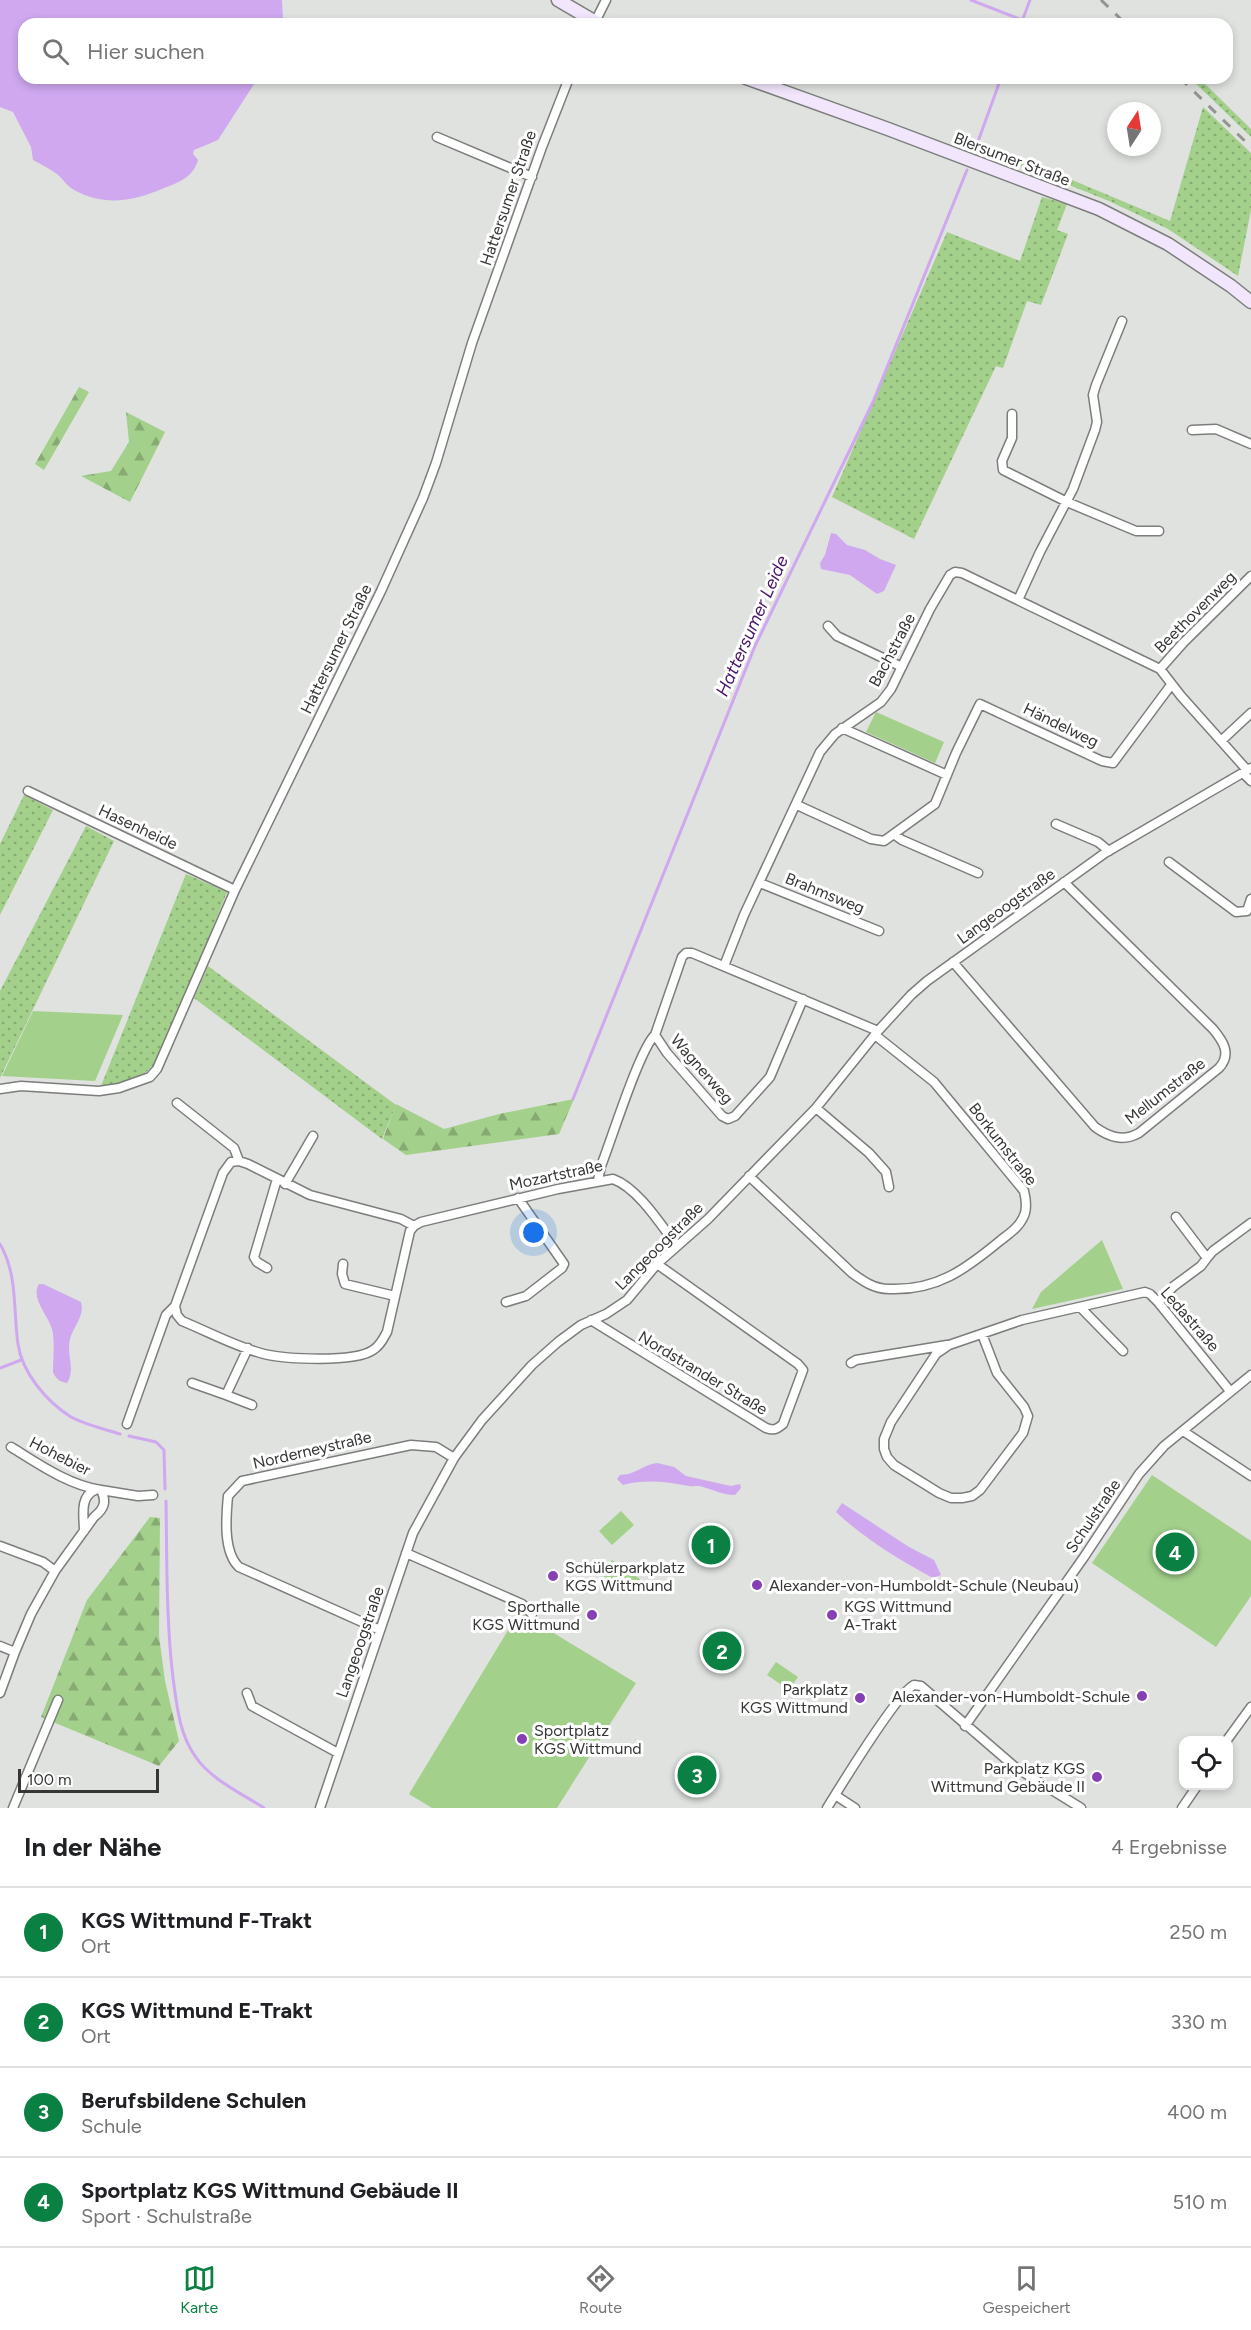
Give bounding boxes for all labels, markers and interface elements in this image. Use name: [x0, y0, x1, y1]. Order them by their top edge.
search box: [18, 18, 1233, 84]
icon: search: [39, 35, 72, 68]
text: Hier suchen: [87, 38, 205, 65]
north arrow: [1107, 102, 1161, 156]
street label: Hattersumer Straße: [476, 128, 540, 268]
street label: Blersumer Straße: [951, 128, 1073, 190]
water label: Hattersumer Leide: [711, 552, 793, 700]
street label: Beethovenweg: [1150, 567, 1240, 657]
street label: Hattersumer Straße: [296, 581, 376, 717]
street label: Bachstraße: [865, 610, 919, 690]
street label: Händelweg: [1020, 699, 1102, 751]
street label: Hasenheide: [96, 800, 181, 854]
street label: Langeoogstraße: [953, 864, 1059, 948]
street label: Brahmsweg: [783, 868, 867, 918]
street label: Wagnerweg: [667, 1030, 737, 1108]
street label: Mellumstraße: [1121, 1054, 1209, 1128]
street label: Borkumstraße: [965, 1099, 1041, 1189]
street label: Mozartstraße: [508, 1156, 605, 1194]
street label: Langeoogstraße: [611, 1198, 707, 1294]
your location: [519, 1218, 548, 1247]
street label: Ledastraße: [1157, 1283, 1223, 1355]
street label: Nordstrander Straße: [635, 1327, 771, 1419]
street label: Norderneystraße: [251, 1427, 373, 1473]
street label: Hohebier: [26, 1433, 94, 1480]
street label: Schulstraße: [1061, 1475, 1125, 1556]
pin: 1: [692, 1522, 730, 1568]
pin: 4: [1156, 1530, 1194, 1574]
place label: Schülerparkplatz KGS Wittmund: [565, 1558, 685, 1595]
marker: Schülerparkplatz KGS Wittmund: [546, 1569, 560, 1583]
place label: Alexander-von-Humboldt-Schule (Neubau): [769, 1576, 1079, 1595]
marker: Alexander-von-Humboldt-Schule (Neubau): [750, 1578, 764, 1592]
street label: Langeoogstraße: [332, 1584, 388, 1700]
place label: Sporthalle KGS Wittmund: [472, 1597, 580, 1634]
place label: KGS Wittmund A-Trakt: [844, 1597, 952, 1634]
marker: Sporthalle KGS Wittmund: [585, 1608, 599, 1622]
marker: KGS Wittmund A-Trakt: [825, 1608, 839, 1622]
pin: 2: [702, 1628, 742, 1674]
place label: Parkplatz KGS Wittmund: [740, 1680, 848, 1717]
place label: Alexander-von-Humboldt-Schule: [892, 1687, 1130, 1706]
marker: Alexander-von-Humboldt-Schule: [1135, 1689, 1149, 1703]
marker: Parkplatz KGS Wittmund: [853, 1691, 867, 1705]
place label: Sportplatz KGS Wittmund: [534, 1721, 642, 1758]
marker: Sportplatz KGS Wittmund: [515, 1732, 529, 1746]
map controls: [1179, 1736, 1233, 1790]
button: locate: [1179, 1736, 1233, 1790]
pin: 3: [678, 1752, 716, 1798]
place label: Parkplatz KGS Wittmund Gebäude II: [931, 1759, 1085, 1796]
scale bar: [18, 1766, 159, 1794]
text: 100 m: [27, 1770, 72, 1789]
marker: Parkplatz KGS Wittmund Gebäude II: [1090, 1770, 1104, 1784]
text: In der Nähe: [24, 1831, 161, 1863]
text: 4 Ergebnisse: [1111, 1835, 1227, 1859]
text: KGS Wittmund F-Trakt: [81, 1907, 312, 1934]
text: 1: [39, 1920, 48, 1944]
text: 250 m: [1170, 1920, 1227, 1944]
text: Ort: [81, 1934, 111, 1958]
text: KGS Wittmund E-Trakt: [81, 1997, 313, 2024]
text: 2: [38, 2010, 49, 2034]
text: 330 m: [1170, 2010, 1227, 2034]
text: Ort: [81, 2024, 111, 2048]
text: Berufsbildene Schulen: [81, 2087, 306, 2114]
text: 3: [38, 2100, 49, 2124]
text: 400 m: [1167, 2100, 1227, 2124]
text: Schule: [81, 2114, 142, 2138]
text: Sportplatz KGS Wittmund Gebäude II: [81, 2177, 459, 2204]
text: 4: [37, 2190, 50, 2214]
text: 510 m: [1172, 2190, 1227, 2214]
text: Sport · Schulstraße: [81, 2204, 252, 2228]
tab: Karte: [180, 2262, 218, 2317]
tab: Route: [579, 2262, 622, 2317]
tab: Gespeichert: [983, 2262, 1071, 2317]

